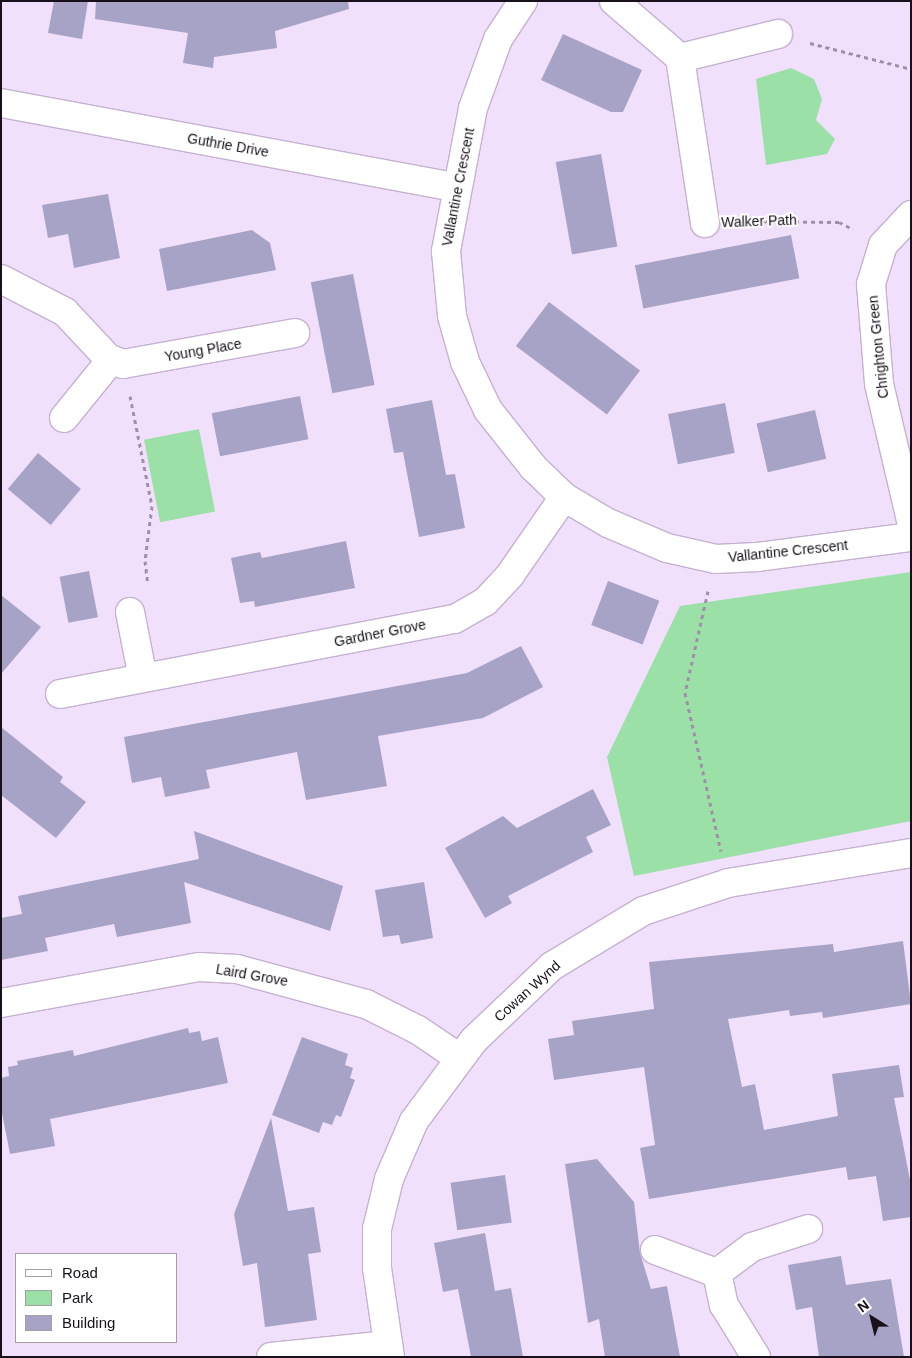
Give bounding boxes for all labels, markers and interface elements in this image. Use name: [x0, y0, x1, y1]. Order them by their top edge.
street label: Vallantine Crescent: [438, 126, 478, 248]
street label: Guthrie Drive: [186, 130, 270, 160]
street label: Walker Path: [721, 211, 797, 231]
street label: Chrighton Green: [864, 295, 892, 399]
street label: Young Place: [163, 335, 243, 365]
street label: Vallantine Crescent: [727, 536, 849, 566]
street label: Gardner Grove: [333, 616, 427, 650]
street label: Cowan Wynd: [490, 957, 564, 1025]
street label: Laird Grove: [215, 960, 289, 990]
legend: [15, 1253, 178, 1343]
text: Road: [62, 1264, 98, 1281]
text: Park: [62, 1289, 93, 1306]
north arrow: [847, 1293, 897, 1343]
text: N: [854, 1296, 872, 1315]
text: Building: [62, 1314, 115, 1331]

